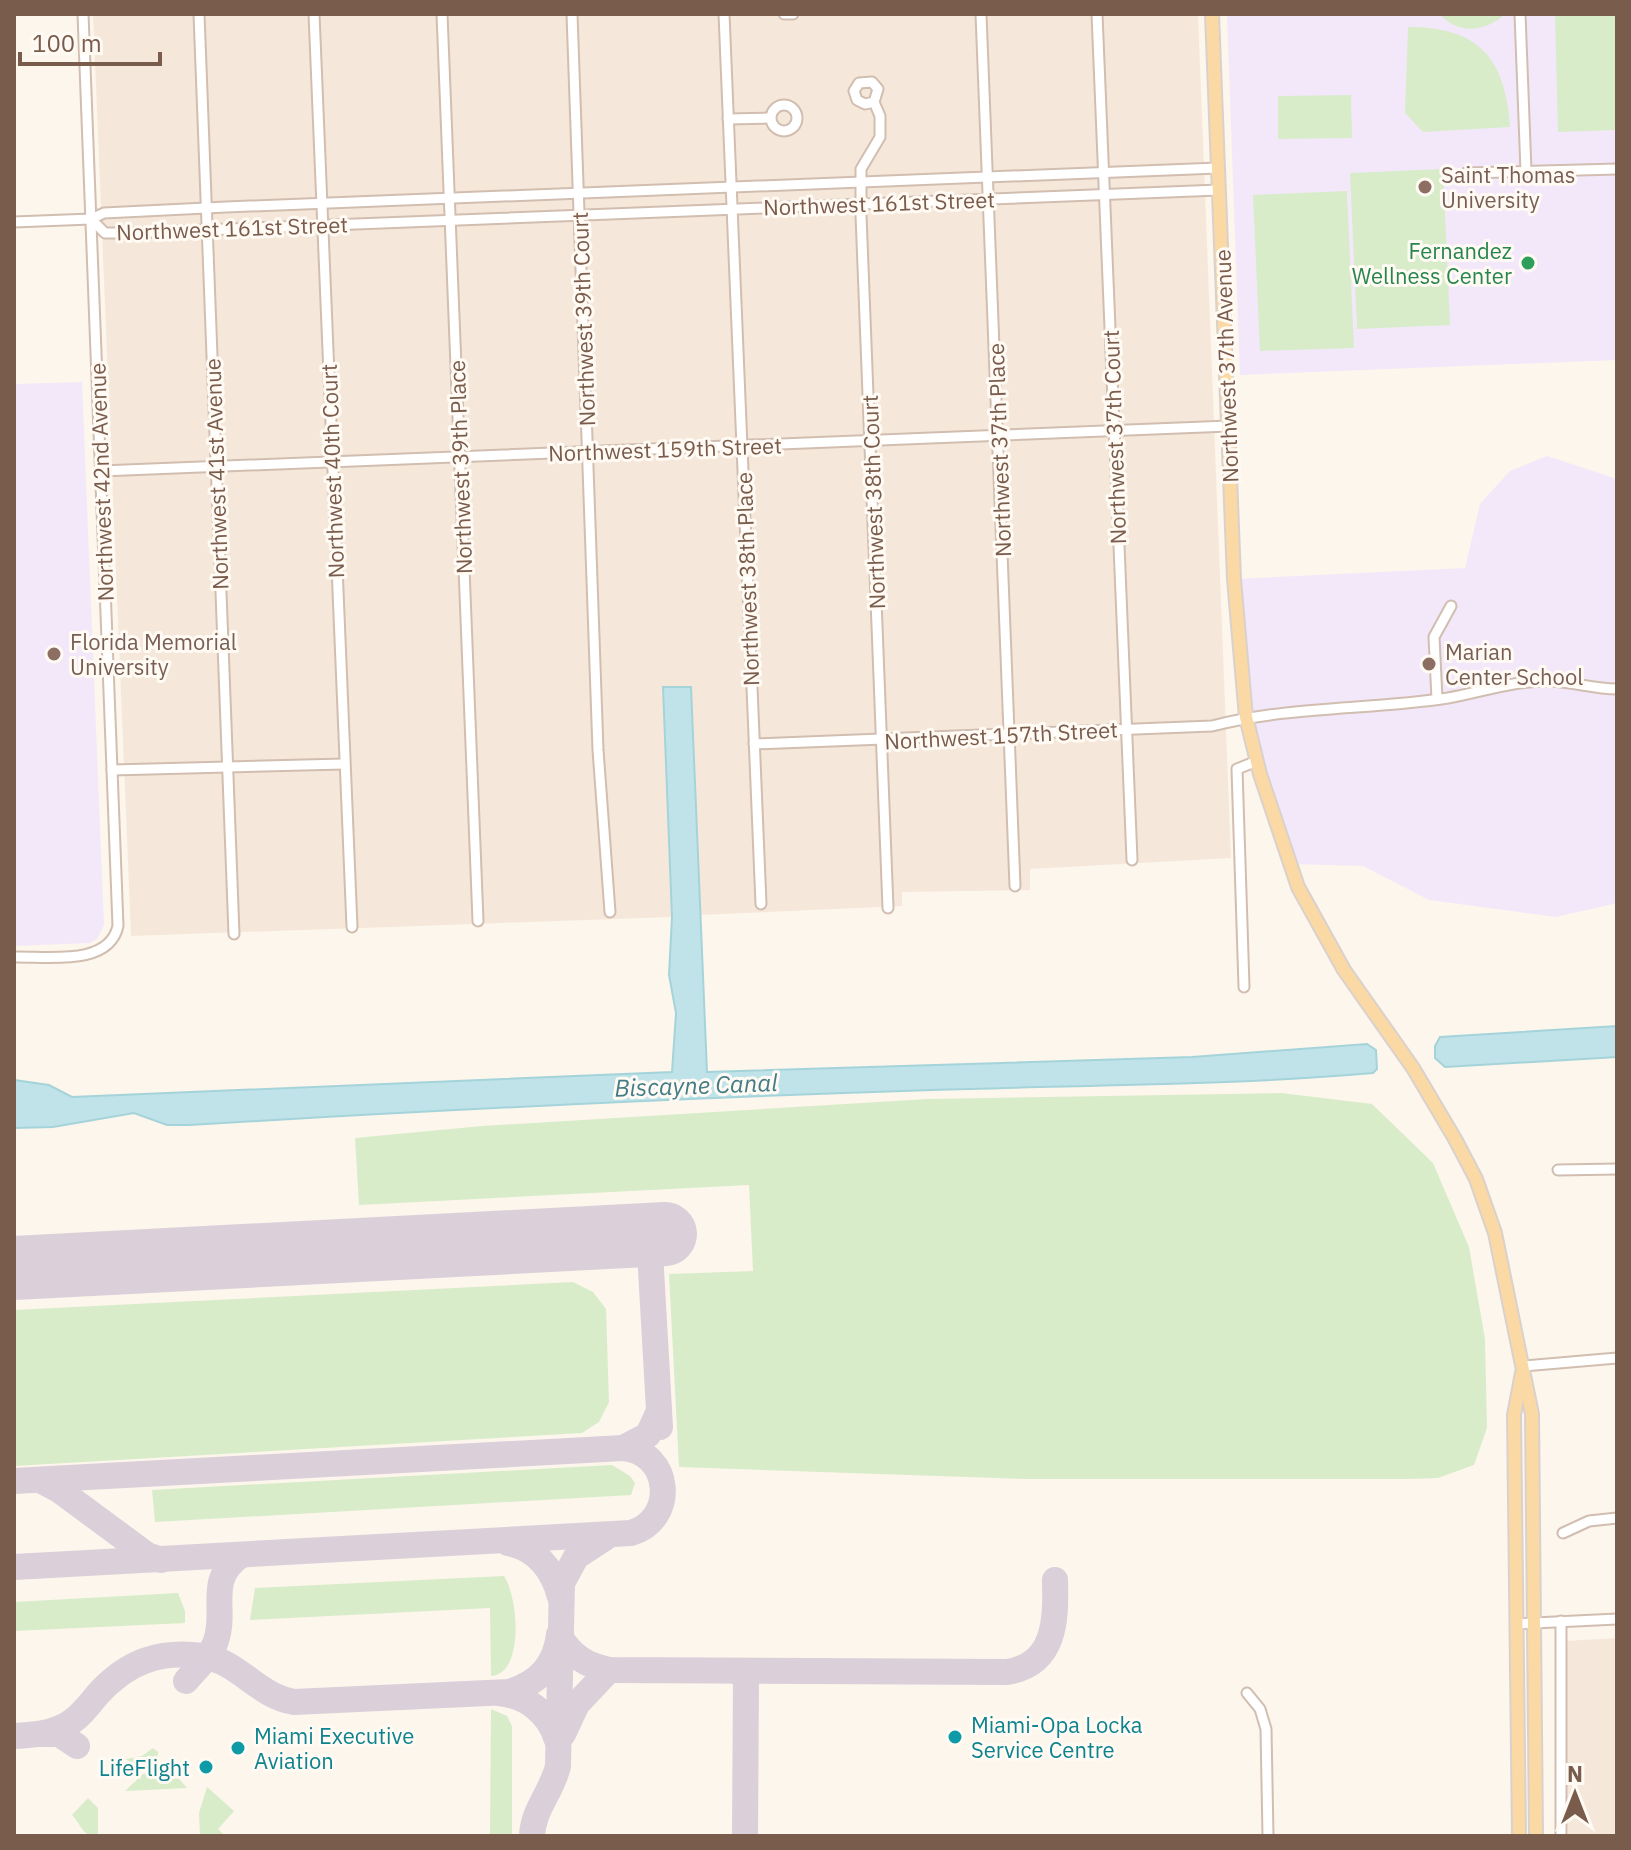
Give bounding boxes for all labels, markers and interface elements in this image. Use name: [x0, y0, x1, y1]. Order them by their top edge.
scale bar: [20, 16, 160, 66]
text: 100 m: [32, 27, 102, 59]
place label: Saint Thomas University: [1441, 160, 1576, 214]
marker: Saint Thomas University: [1416, 178, 1434, 196]
street label: Northwest 161st Street: [763, 184, 995, 222]
street label: Northwest 161st Street: [116, 209, 348, 247]
street label: Northwest 39th Court: [565, 211, 601, 427]
place label: Fernandez Wellness Center: [1352, 236, 1512, 290]
street label: Northwest 37th Avenue: [1207, 249, 1245, 483]
marker: Fernandez Wellness Center: [1519, 254, 1537, 272]
street label: Northwest 37th Court: [1096, 329, 1132, 545]
street label: Northwest 37th Place: [981, 342, 1017, 558]
street label: Northwest 41st Avenue: [197, 358, 235, 590]
street label: Northwest 39th Place: [442, 359, 478, 575]
street label: Northwest 42nd Avenue: [82, 362, 120, 602]
street label: Northwest 40th Court: [314, 363, 350, 579]
street label: Northwest 38th Court: [855, 394, 891, 610]
street label: Northwest 159th Street: [548, 430, 782, 468]
street label: Northwest 38th Place: [729, 471, 765, 687]
place label: Florida Memorial University: [70, 627, 237, 681]
place label: Marian Center School: [1445, 637, 1583, 691]
marker: Florida Memorial University: [45, 645, 63, 663]
marker: Marian Center School: [1420, 655, 1438, 673]
street label: Northwest 157th Street: [883, 714, 1119, 756]
water label: Biscayne Canal: [614, 1066, 779, 1104]
place label: Miami-Opa Locka Service Centre: [971, 1710, 1143, 1764]
place label: Miami Executive Aviation: [254, 1721, 414, 1775]
marker: Miami-Opa Locka Service Centre: [946, 1728, 964, 1746]
marker: Miami Executive Aviation: [229, 1739, 247, 1757]
place label: LifeFlight: [99, 1753, 190, 1782]
north arrow: [1535, 1754, 1615, 1834]
marker: LifeFlight: [197, 1758, 215, 1776]
text: N: [1567, 1759, 1583, 1788]

